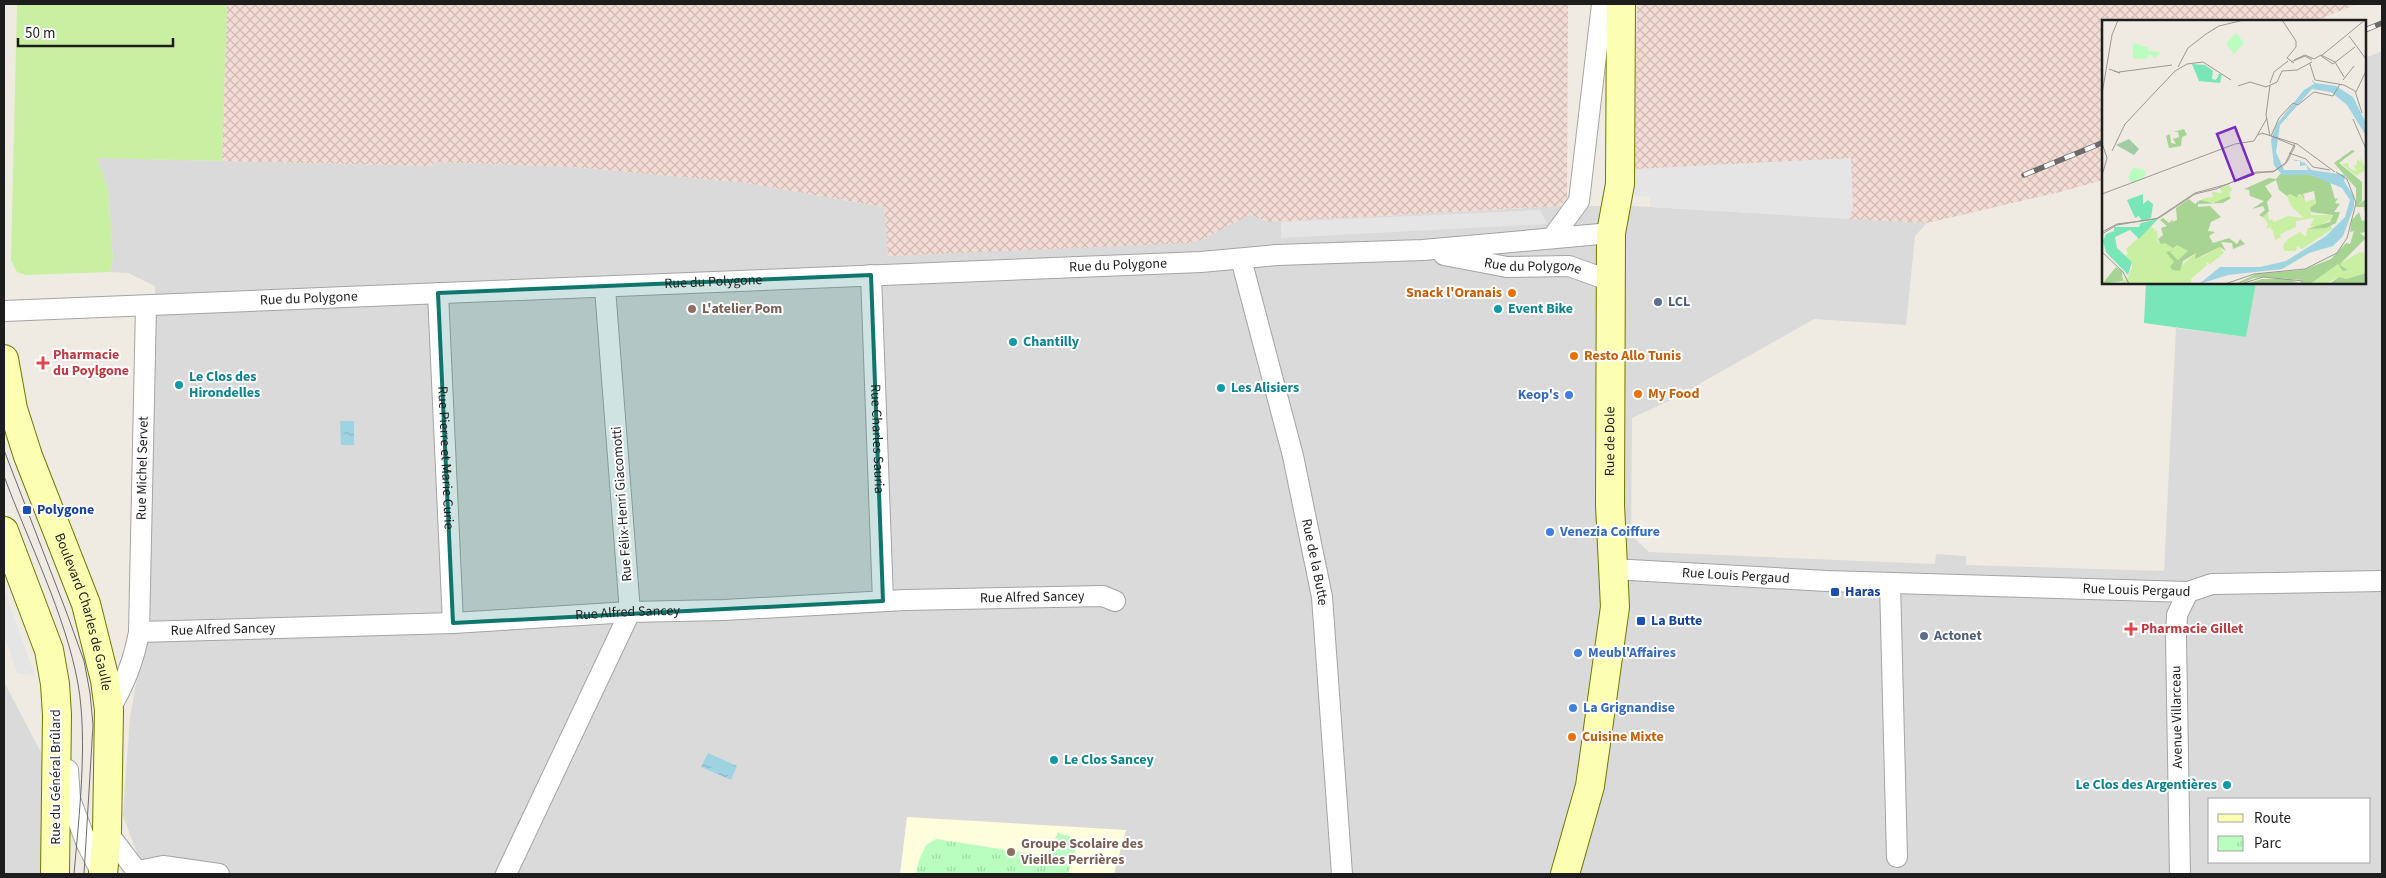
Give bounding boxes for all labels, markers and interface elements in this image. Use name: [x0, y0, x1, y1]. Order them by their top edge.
scale bar: [18, 15, 172, 47]
inset map: [2102, 20, 2366, 284]
text: 50 m: [25, 23, 55, 44]
street label: Rue du Polygone: [1069, 253, 1167, 277]
street label: Rue du Polygone: [1482, 253, 1585, 280]
street label: Rue du Polygone: [664, 270, 763, 294]
place label: Snack l'Oranais: [1406, 283, 1502, 303]
street label: Rue du Polygone: [259, 287, 358, 311]
marker: Snack l'Oranais: [1506, 287, 1518, 299]
place label: LCL: [1668, 292, 1690, 312]
marker: LCL: [1652, 296, 1664, 308]
place label: L'atelier Pom: [702, 299, 782, 319]
place label: Event Bike: [1508, 299, 1573, 319]
marker: L'atelier Pom: [686, 303, 698, 315]
marker: Event Bike: [1492, 303, 1504, 315]
place label: Chantilly: [1023, 332, 1080, 352]
marker: Chantilly: [1007, 336, 1019, 348]
place label: Pharmacie du Poylgone: [53, 345, 129, 381]
place label: Resto Allo Tunis: [1584, 346, 1681, 366]
marker: Resto Allo Tunis: [1568, 350, 1580, 362]
marker: Pharmacie du Poylgone: [37, 357, 49, 369]
place label: Le Clos des Hirondelles: [189, 367, 260, 403]
place label: Les Alisiers: [1231, 378, 1299, 398]
marker: Le Clos des Hirondelles: [173, 379, 185, 391]
marker: Les Alisiers: [1215, 382, 1227, 394]
street label: Rue Charles Sauria: [865, 384, 889, 494]
place label: My Food: [1648, 384, 1699, 404]
place label: Keop's: [1518, 385, 1559, 405]
street label: Rue Pierre et Marie Curie: [432, 386, 459, 530]
marker: My Food: [1632, 388, 1644, 400]
marker: Keop's: [1563, 389, 1575, 401]
street label: Rue de Dole: [1600, 406, 1620, 476]
street label: Rue Michel Servet: [131, 416, 154, 520]
street label: Rue Félix-Henri Giacomotti: [607, 426, 637, 582]
place label: Polygone: [37, 500, 94, 520]
marker: Polygone: [21, 504, 33, 516]
street label: Rue de la Butte: [1296, 517, 1333, 606]
place label: Venezia Coiffure: [1559, 522, 1660, 542]
marker: Venezia Coiffure: [1544, 526, 1556, 538]
street label: Boulevard Charles de Gaulle: [49, 530, 116, 692]
street label: Rue Louis Pergaud: [1681, 563, 1790, 589]
street label: Rue Louis Pergaud: [2082, 579, 2191, 602]
place label: Haras: [1845, 582, 1881, 602]
street label: Rue Alfred Sancey: [980, 586, 1085, 608]
marker: Haras: [1829, 586, 1841, 598]
street label: Rue Alfred Sancey: [575, 601, 681, 625]
place label: La Butte: [1651, 611, 1702, 631]
marker: La Butte: [1635, 615, 1647, 627]
street label: Rue Alfred Sancey: [170, 618, 276, 641]
place label: Pharmacie Gillet: [2141, 619, 2244, 639]
marker: Pharmacie Gillet: [2125, 623, 2137, 635]
place label: Actonet: [1933, 626, 1982, 646]
marker: Actonet: [1918, 630, 1930, 642]
place label: Meubl'Affaires: [1588, 643, 1676, 663]
marker: Meubl'Affaires: [1572, 647, 1584, 659]
street label: Avenue Villarceau: [2166, 665, 2188, 769]
place label: La Grignandise: [1583, 698, 1675, 718]
marker: La Grignandise: [1567, 702, 1579, 714]
street label: Rue du Général Brûlard: [46, 709, 66, 845]
place label: Cuisine Mixte: [1582, 727, 1664, 747]
marker: Cuisine Mixte: [1566, 731, 1578, 743]
place label: Le Clos Sancey: [1064, 750, 1154, 770]
marker: Le Clos Sancey: [1048, 754, 1060, 766]
place label: Le Clos des Argentières: [2075, 775, 2217, 795]
marker: Le Clos des Argentières: [2221, 779, 2233, 791]
legend: [2208, 798, 2371, 863]
text: Route: [2254, 808, 2291, 829]
text: Parc: [2254, 833, 2281, 854]
place label: Groupe Scolaire des Vieilles Perrières: [1020, 834, 1143, 870]
marker: Groupe Scolaire des Vieilles Perrières: [1005, 846, 1017, 858]

